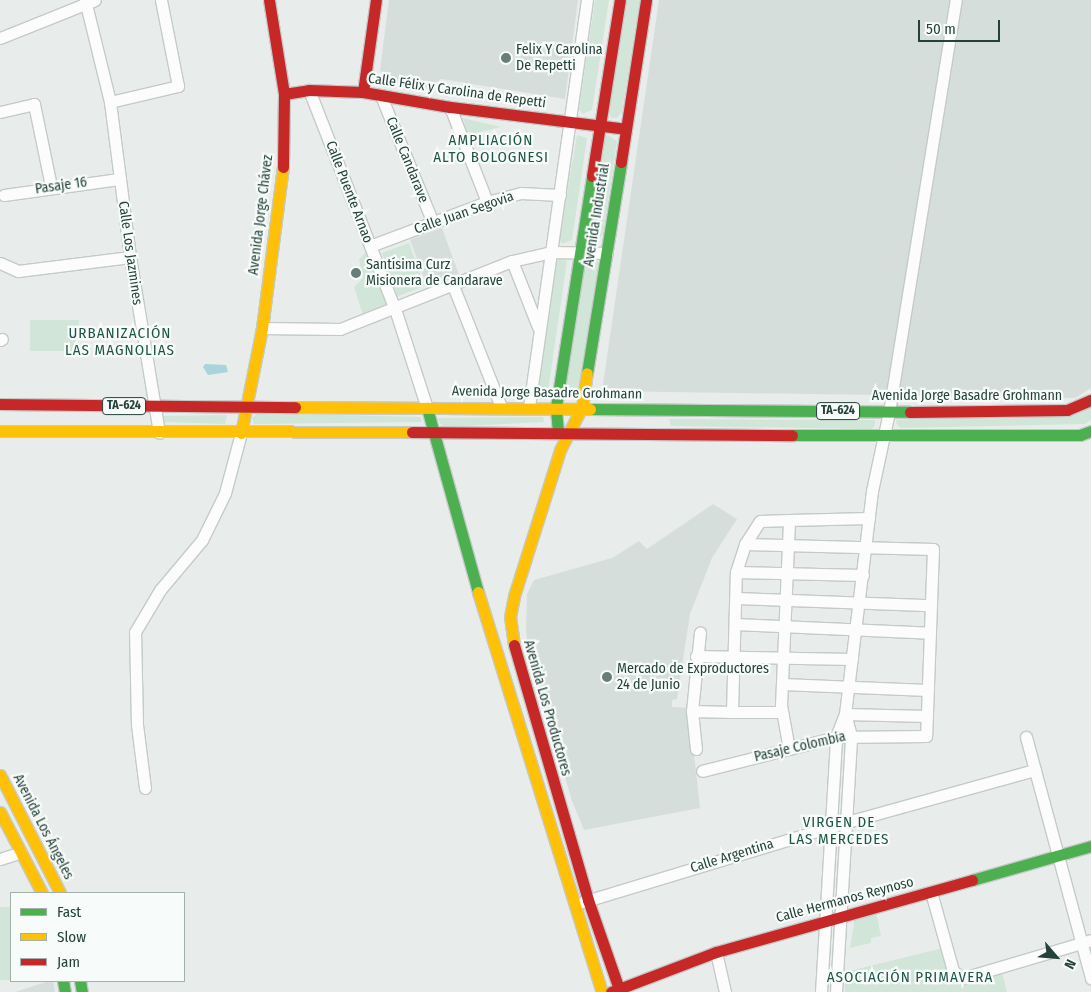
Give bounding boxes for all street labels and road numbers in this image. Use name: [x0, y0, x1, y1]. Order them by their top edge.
street label: Calle Félix y Carolina de Repetti: [367, 70, 547, 112]
street label: Calle Candarave: [382, 115, 432, 205]
street label: Calle Puente Arnao: [322, 138, 376, 246]
street label: Avenida Jorge Chávez: [245, 154, 277, 276]
street label: Avenida Industrial: [581, 162, 613, 268]
street label: Pasaje 16: [34, 174, 88, 198]
street label: Calle Juan Segovia: [412, 188, 516, 238]
street label: Calle Los Jazmines: [114, 200, 146, 306]
street label: Avenida Jorge Basadre Grohmann: [452, 383, 642, 403]
street label: Avenida Jorge Basadre Grohmann: [872, 388, 1062, 404]
road number: TA-624: [102, 396, 146, 416]
road number: TA-624: [816, 402, 860, 421]
street label: Avenida Los Productores: [520, 638, 574, 778]
street label: Pasaje Colombia: [753, 728, 847, 766]
street label: Avenida Los Ángeles: [9, 771, 77, 883]
street label: Calle Argentina: [688, 835, 776, 877]
street label: Calle Hermanos Reynoso: [774, 874, 916, 926]

